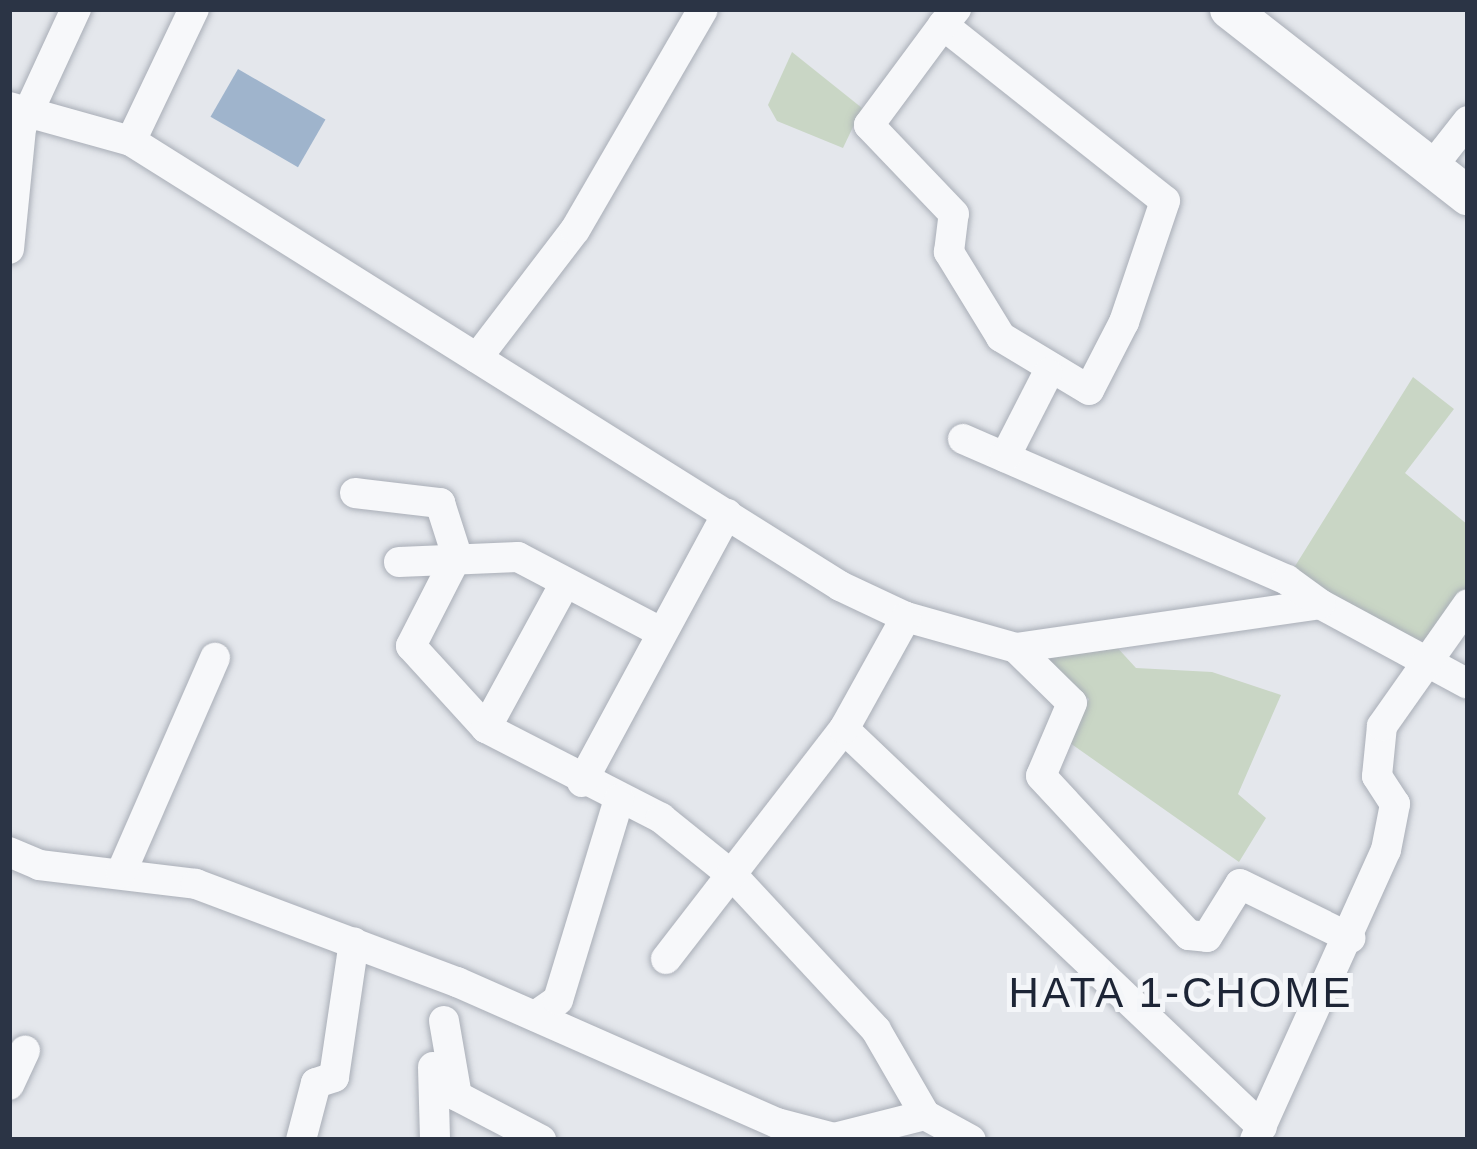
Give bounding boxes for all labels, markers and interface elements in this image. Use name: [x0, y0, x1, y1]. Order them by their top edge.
district label: HATA 1-CHOME: [1007, 968, 1355, 1018]

